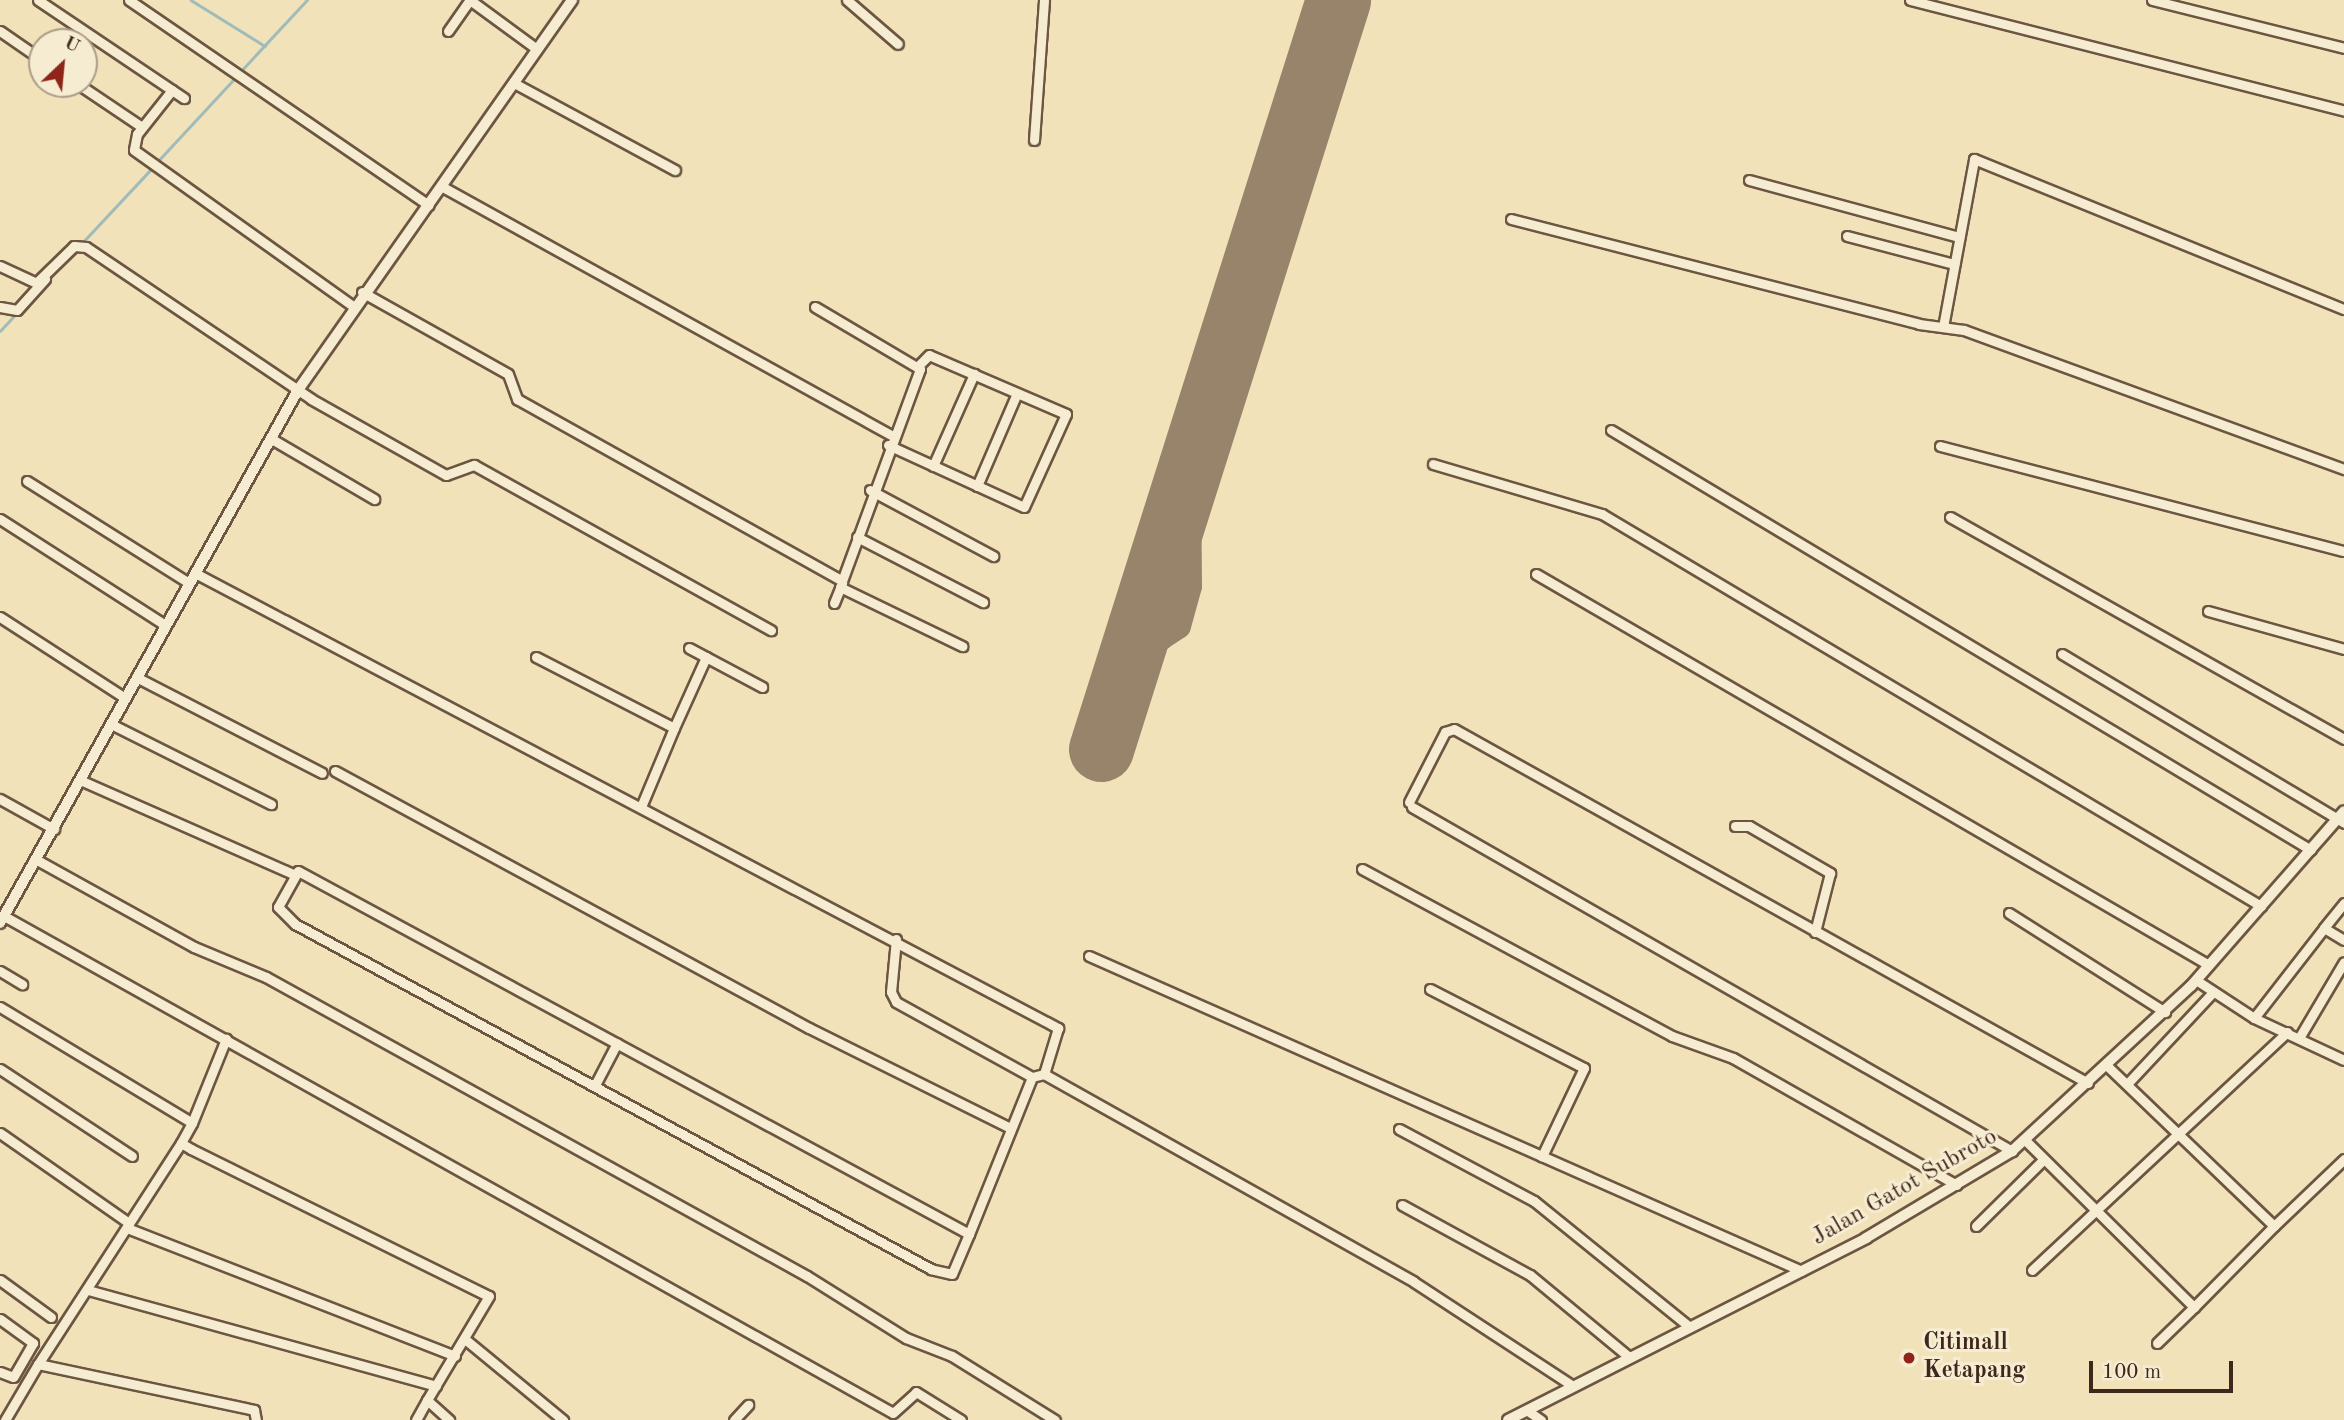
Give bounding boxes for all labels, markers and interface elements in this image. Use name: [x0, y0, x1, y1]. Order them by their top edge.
north arrow: [28, 28, 98, 98]
text: U: [61, 34, 82, 57]
street label: Jalan Gatot Subroto: [1807, 1123, 2003, 1253]
place label: Citimall Ketapang: [1923, 1330, 2026, 1386]
scale bar: [2092, 1346, 2236, 1390]
marker: Citimall Ketapang: [1901, 1350, 1917, 1366]
text: 100 m: [2102, 1362, 2161, 1383]

